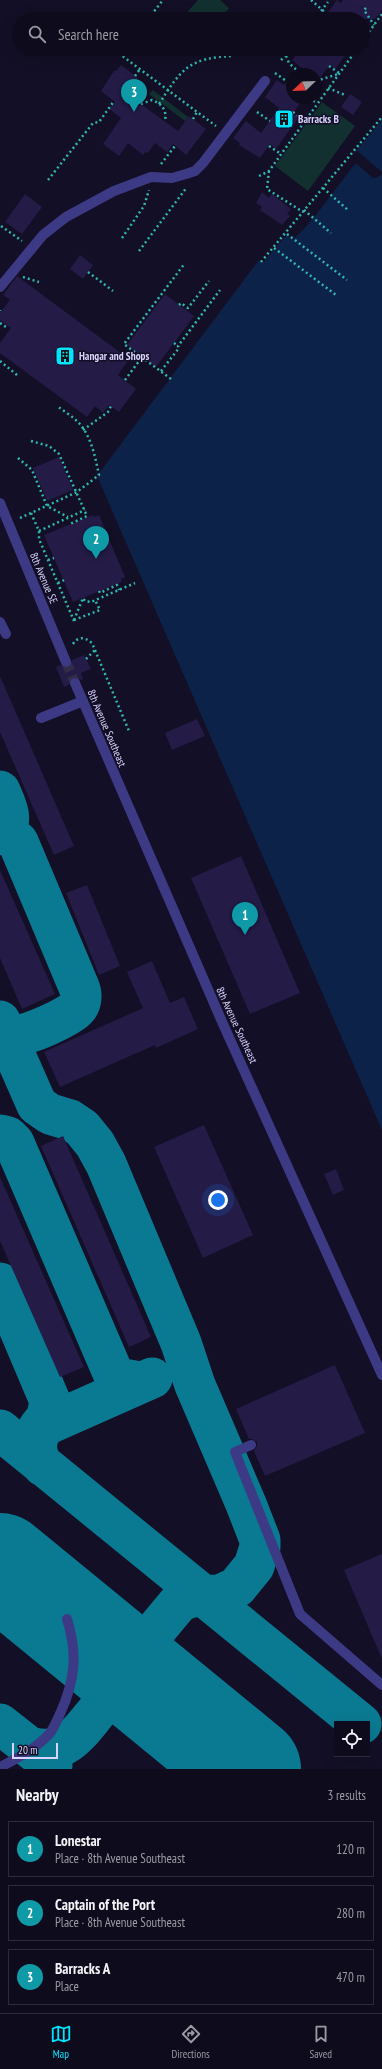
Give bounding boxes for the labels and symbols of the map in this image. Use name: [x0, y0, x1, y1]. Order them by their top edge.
north arrow: [286, 68, 322, 104]
pin: 3: [121, 79, 147, 112]
building icon: Barracks B: [273, 108, 295, 130]
place label: Barracks B: [298, 112, 339, 126]
building icon: Hangar and Shops: [54, 345, 76, 367]
place label: Hangar and Shops: [79, 349, 149, 363]
pin: 2: [83, 526, 109, 559]
street label: 8th Avenue SE: [27, 550, 61, 606]
street label: 8th Avenue Southeast: [84, 687, 130, 769]
pin: 1: [232, 902, 258, 935]
street label: 8th Avenue Southeast: [213, 985, 261, 1065]
your location: [208, 1190, 228, 1210]
scale bar: [12, 1741, 58, 1760]

